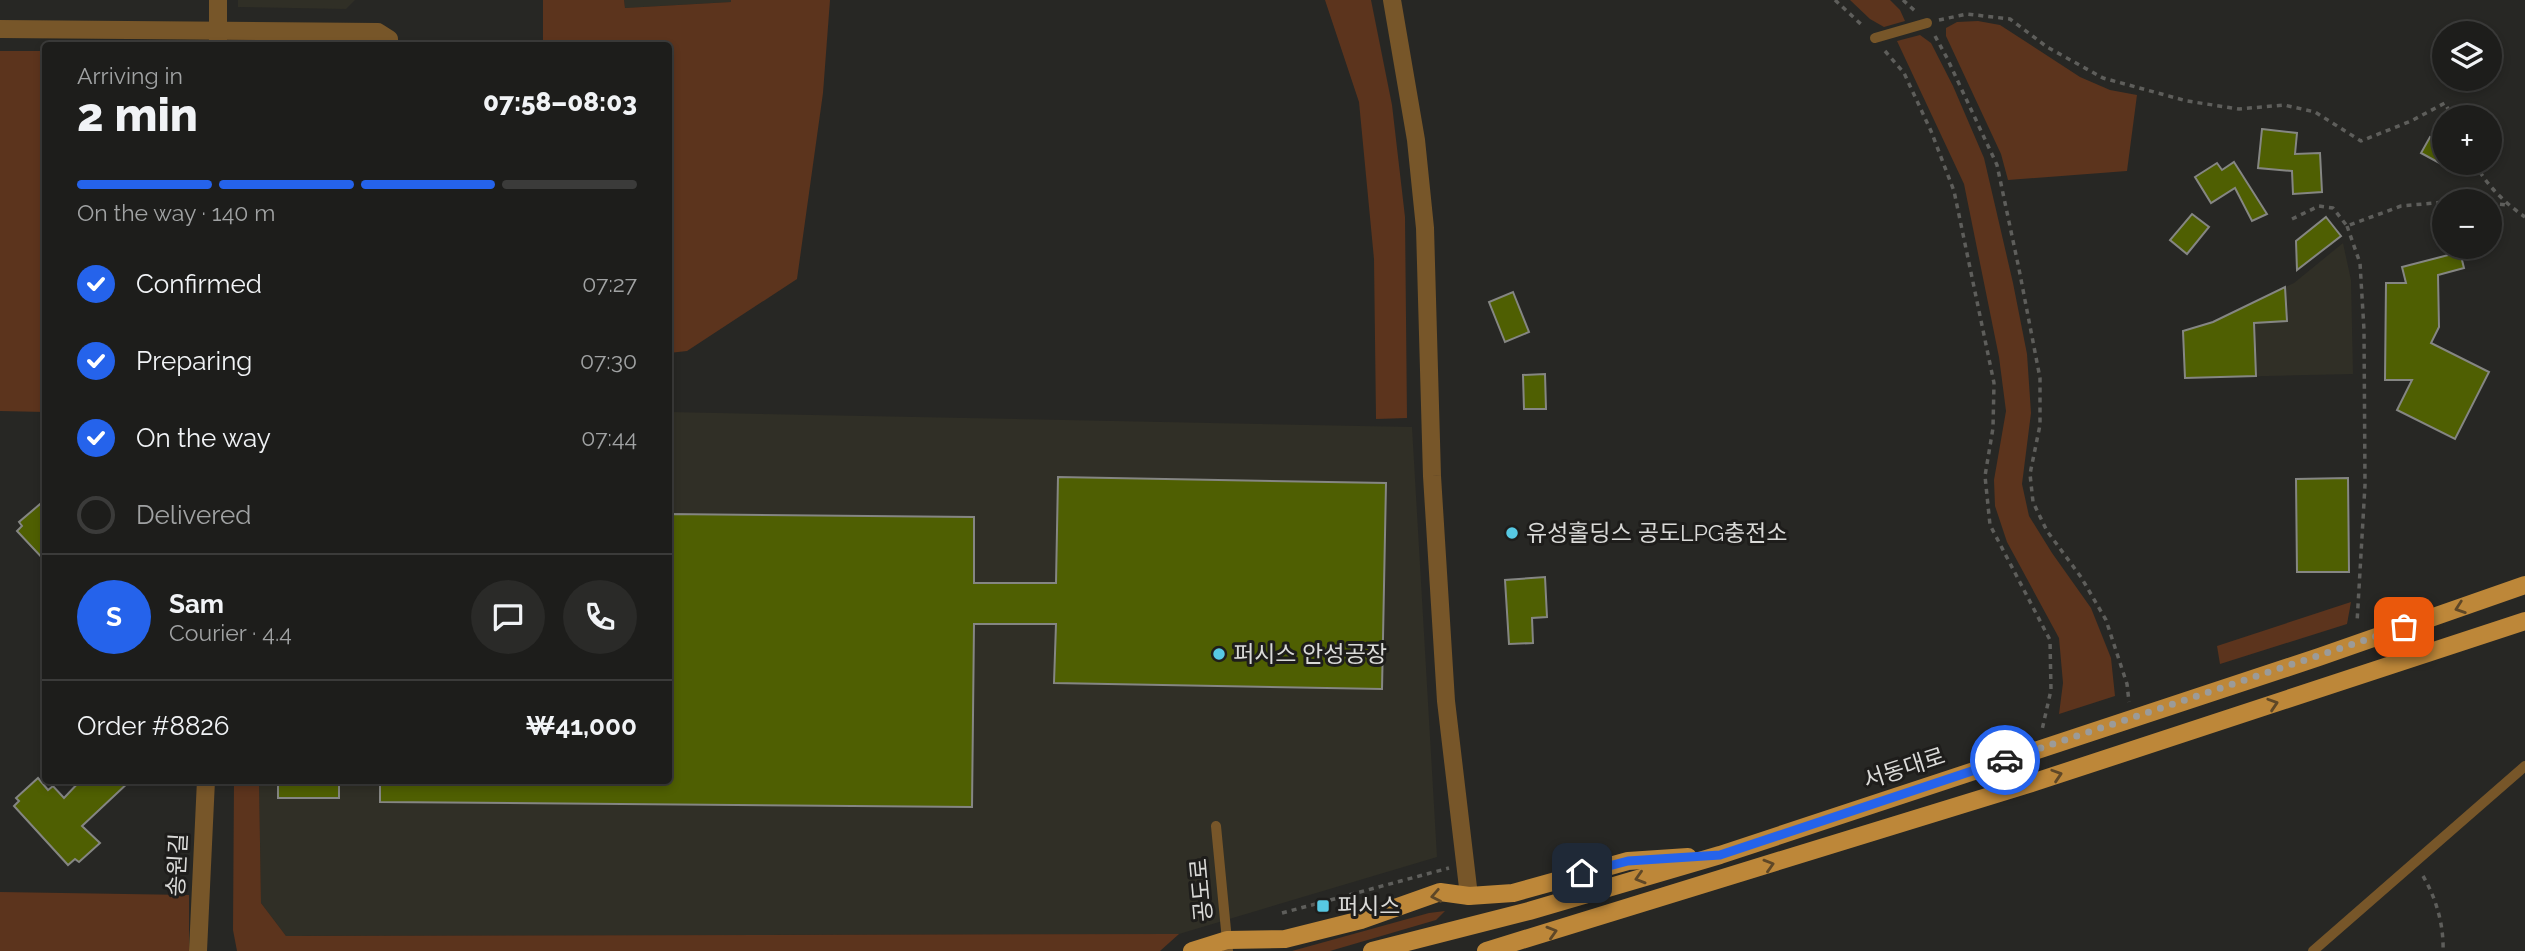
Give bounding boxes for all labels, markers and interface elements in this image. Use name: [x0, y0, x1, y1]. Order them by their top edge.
map controls: [2432, 21, 2502, 259]
button: layers: [2432, 21, 2502, 91]
text: Arriving in: [77, 62, 183, 89]
text: 07:58–08:03: [483, 87, 637, 117]
text: 2 min: [77, 88, 198, 142]
button: +: [2432, 105, 2502, 175]
button: −: [2432, 189, 2502, 259]
text: On the way · 140 m: [77, 199, 275, 226]
icon: check: [77, 265, 115, 303]
text: Confirmed: [136, 269, 262, 299]
text: 07:27: [582, 270, 637, 297]
icon: check: [77, 342, 115, 380]
text: Preparing: [136, 346, 252, 376]
text: 07:30: [580, 347, 637, 374]
icon: check: [77, 419, 115, 457]
text: On the way: [136, 423, 271, 453]
text: 07:44: [581, 424, 637, 451]
text: Delivered: [136, 500, 251, 530]
place label: 유성홀딩스 공도LPG충전소: [1526, 519, 1788, 546]
marker: 유성홀딩스 공도LPG충전소: [1504, 525, 1520, 541]
button: chat: [471, 580, 545, 654]
button: phone: [563, 580, 637, 654]
text: Sam: [169, 589, 224, 619]
pin: [2374, 597, 2434, 657]
one-way arrow: [2455, 600, 2467, 614]
text: S: [106, 602, 122, 632]
icon: bag: [2385, 608, 2423, 646]
text: Courier · 4.4: [169, 619, 292, 646]
place label: 퍼시스 안성공장: [1233, 640, 1387, 667]
marker: 퍼시스 안성공장: [1211, 646, 1227, 662]
one-way arrow: [2266, 698, 2278, 712]
text: Order #8826: [77, 711, 230, 741]
text: ₩41,000: [525, 711, 637, 741]
courier: [1970, 725, 2040, 795]
icon: car: [1986, 741, 2024, 779]
street label: 서동대로: [1859, 742, 1948, 793]
one-way arrow: [2050, 769, 2062, 783]
street label: 송원길: [161, 833, 192, 897]
pin: [1552, 843, 1612, 903]
icon: home: [1563, 854, 1601, 892]
street label: 공도로: [1184, 857, 1217, 923]
one-way arrow: [1763, 858, 1775, 873]
one-way arrow: [1634, 870, 1646, 885]
one-way arrow: [1431, 887, 1443, 902]
place label: 퍼시스: [1337, 892, 1400, 919]
marker: 퍼시스: [1315, 898, 1331, 914]
one-way arrow: [1545, 925, 1557, 940]

